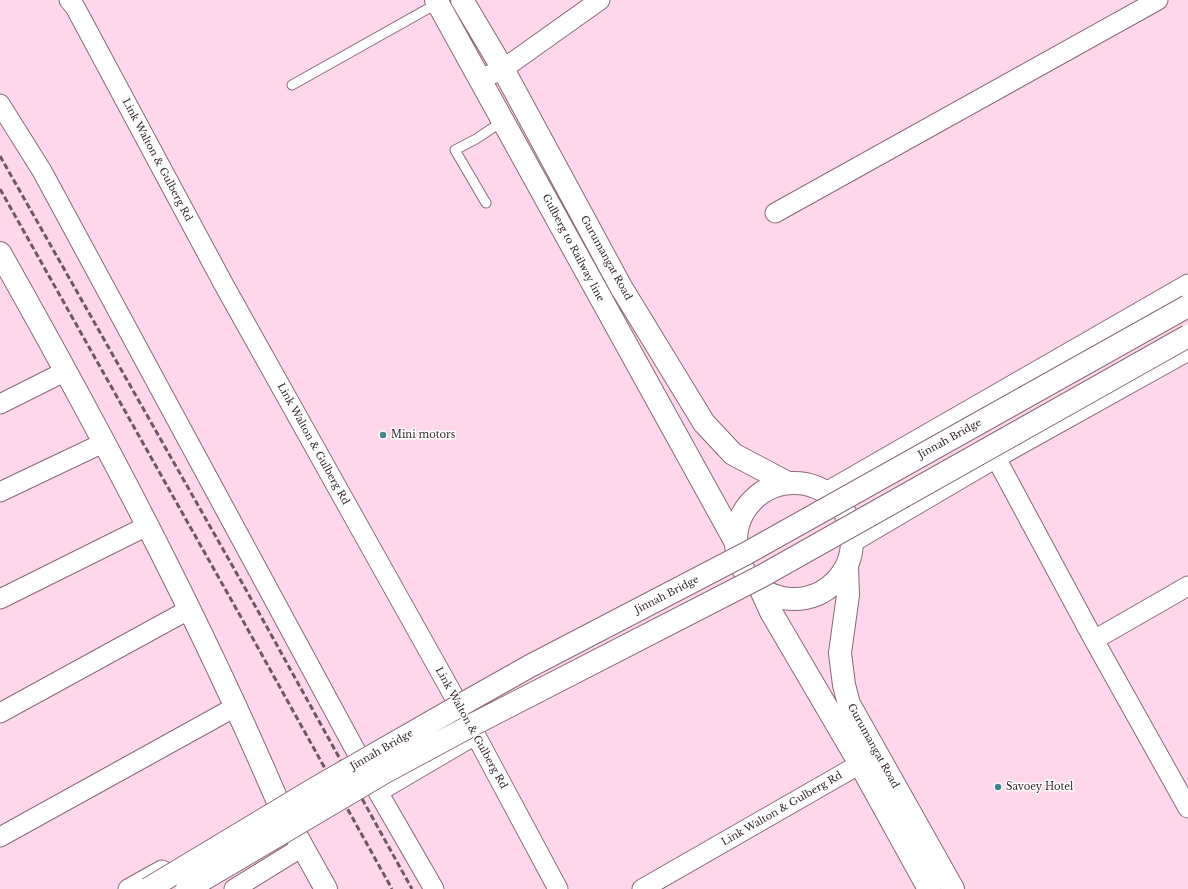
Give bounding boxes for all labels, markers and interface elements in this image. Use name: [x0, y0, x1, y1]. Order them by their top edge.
street label: Link Walton & Gulberg Rd: [120, 97, 194, 223]
street label: Gulberg to Railway line: [540, 192, 606, 304]
street label: Gurumangat Road: [578, 214, 634, 302]
street label: Link Walton & Gulberg Rd: [275, 381, 351, 507]
street label: Jinnah Bridge: [916, 417, 984, 461]
place label: Mini motors: [391, 429, 455, 441]
marker: Mini motors: [378, 430, 388, 440]
street label: Jinnah Bridge: [633, 574, 701, 616]
street label: Link Walton & Gulberg Rd: [433, 665, 509, 791]
street label: Gurumangat Road: [845, 702, 901, 790]
street label: Jinnah Bridge: [348, 727, 416, 773]
street label: Link Walton & Gulberg Rd: [720, 770, 844, 848]
place label: Savoey Hotel: [1006, 781, 1073, 793]
marker: Savoey Hotel: [993, 782, 1003, 792]

